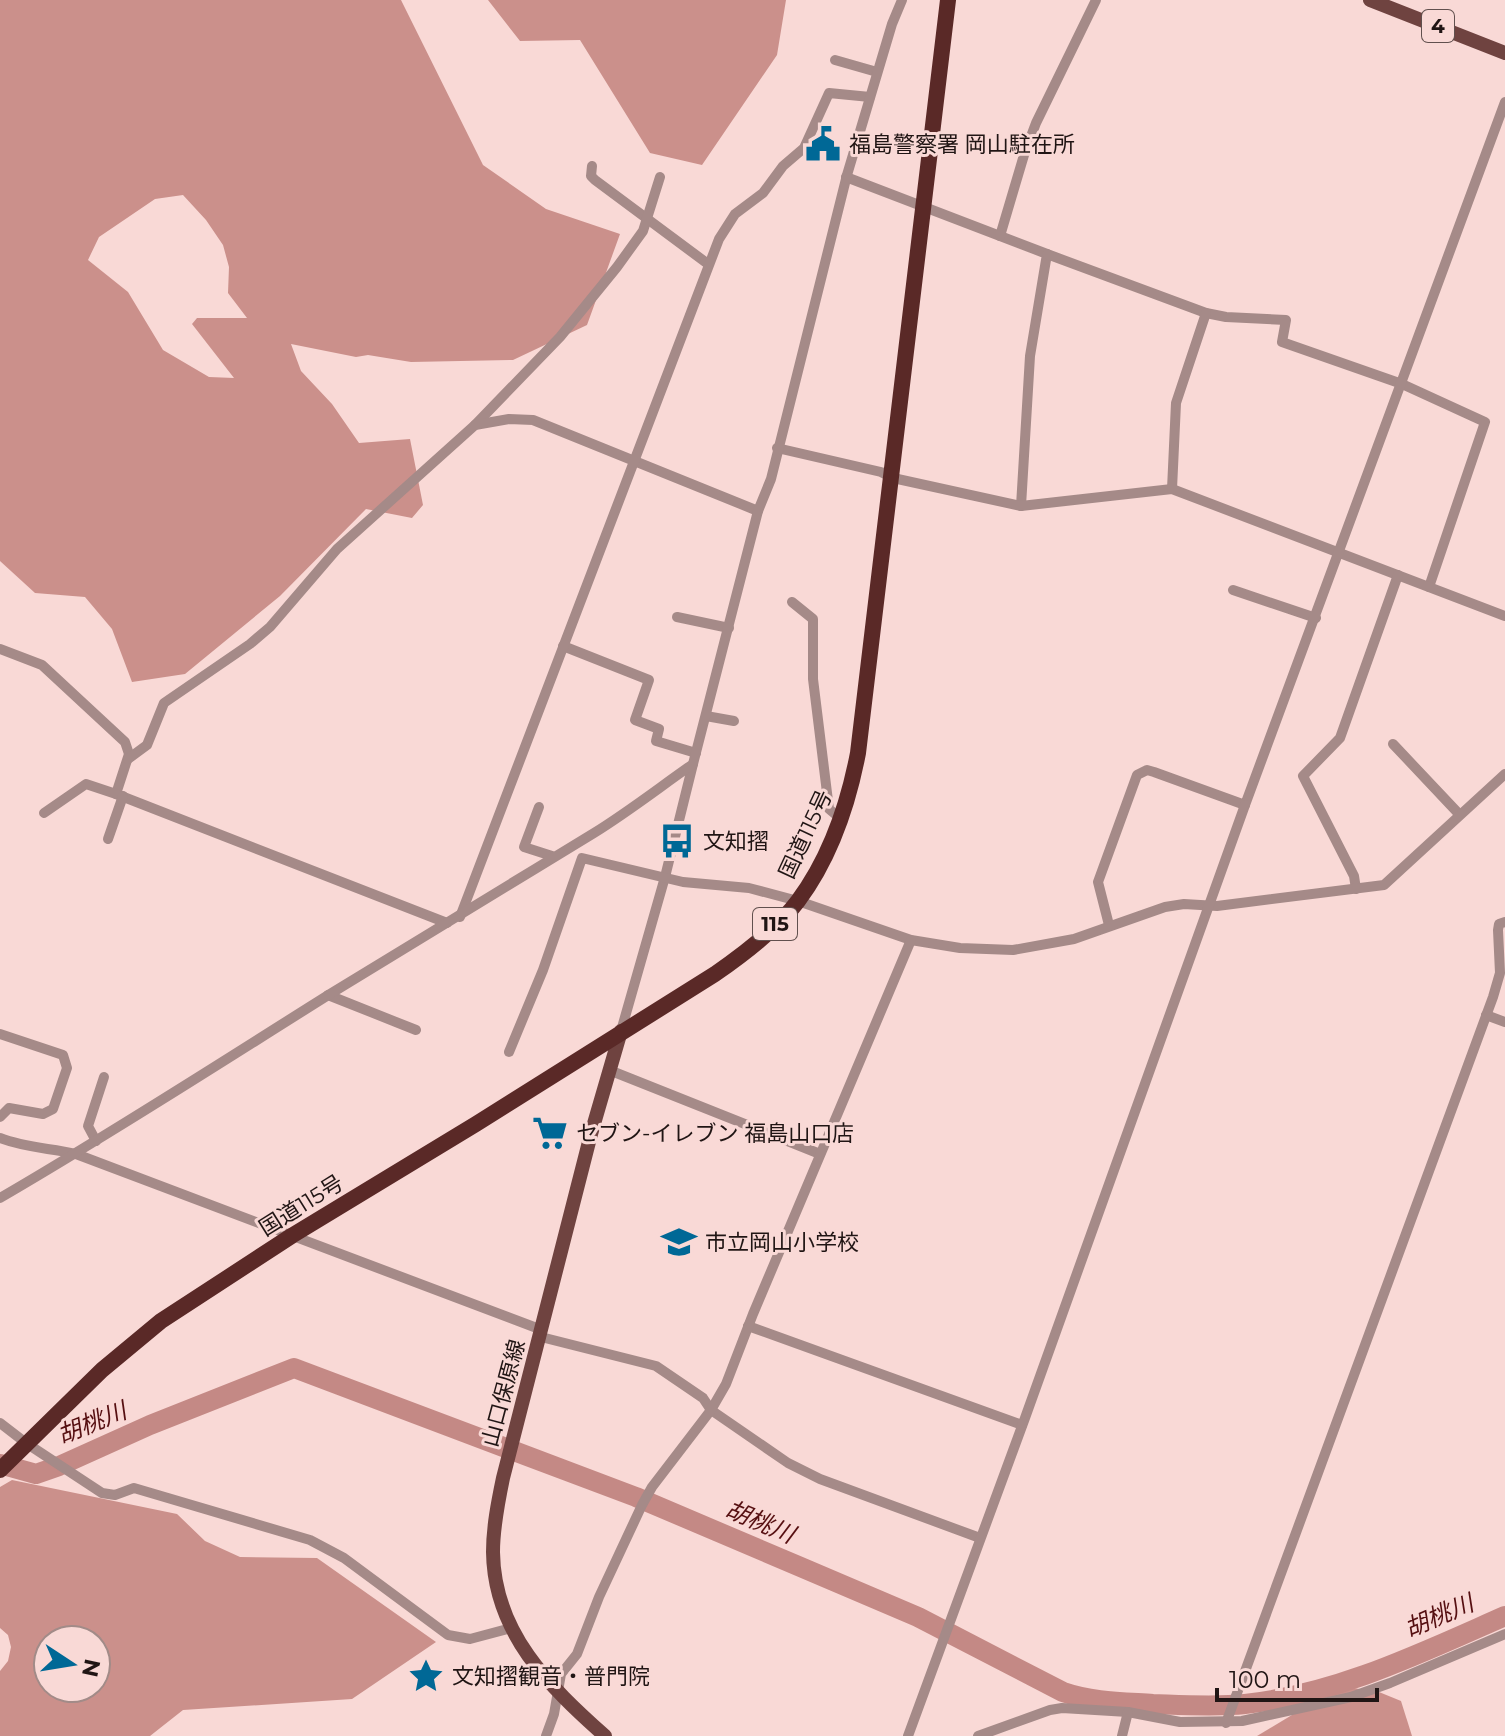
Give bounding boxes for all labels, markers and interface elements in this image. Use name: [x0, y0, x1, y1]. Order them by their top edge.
road number: 4: [1422, 10, 1454, 42]
public building icon: 福島警察署 岡山駐在所: [804, 125, 842, 163]
place label: 福島警察署 岡山駐在所: [849, 131, 1075, 158]
street label: 国道115号: [773, 786, 838, 883]
bus stop icon: 文知摺: [658, 822, 696, 860]
place label: 文知摺: [703, 828, 769, 855]
road number: 115: [753, 908, 797, 940]
supermarket icon: セブン-イレブン 福島山口店: [531, 1114, 569, 1152]
place label: セブン-イレブン 福島山口店: [576, 1120, 854, 1147]
street label: 国道115号: [254, 1169, 348, 1242]
school or university icon: 市立岡山小学校: [660, 1223, 698, 1261]
place label: 市立岡山小学校: [705, 1229, 859, 1256]
street label: 山口保原線: [476, 1337, 531, 1450]
water label: 胡桃川: [53, 1394, 133, 1449]
water label: 胡桃川: [721, 1494, 802, 1550]
water label: 胡桃川: [1400, 1587, 1480, 1643]
north arrow: [32, 1624, 112, 1704]
scale bar: [1217, 1652, 1377, 1702]
text: N: [76, 1657, 106, 1680]
place icon: 文知摺観音・普門院: [407, 1657, 445, 1695]
place label: 文知摺観音・普門院: [452, 1663, 650, 1690]
text: 100 m: [1229, 1665, 1301, 1694]

